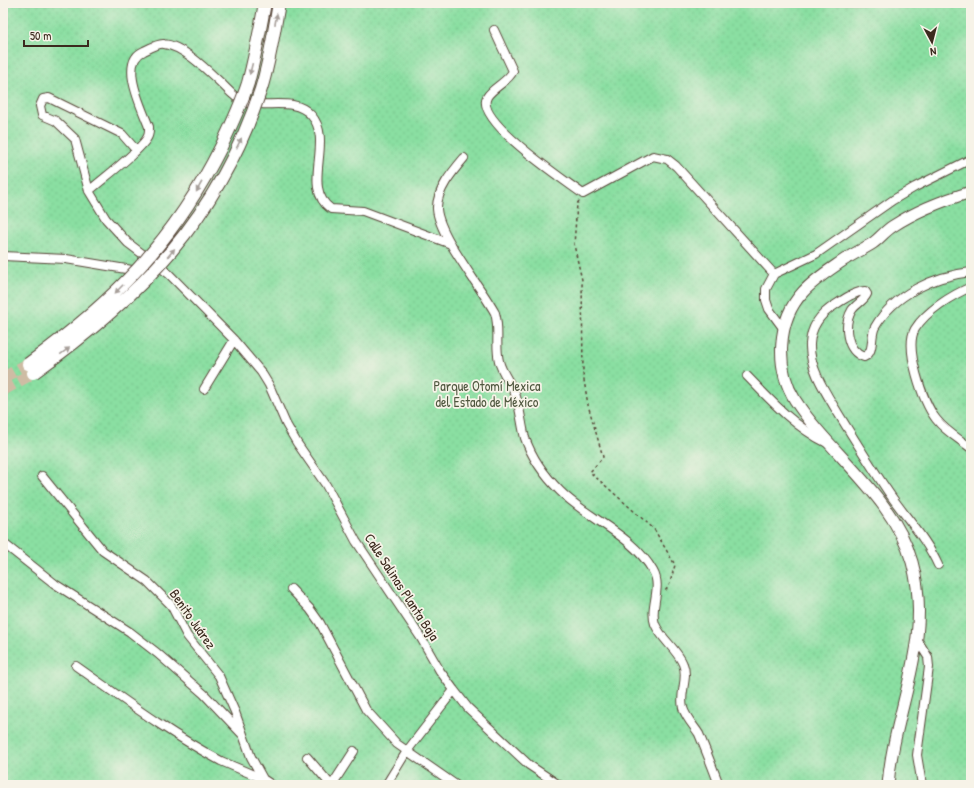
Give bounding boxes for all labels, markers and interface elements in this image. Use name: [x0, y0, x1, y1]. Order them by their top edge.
one-way arrow: [273, 13, 279, 25]
scale bar: [24, 22, 88, 48]
north arrow: [912, 22, 952, 62]
text: 50 m: [30, 27, 51, 44]
text: N: [929, 45, 937, 59]
one-way arrow: [248, 62, 254, 75]
one-way arrow: [236, 137, 242, 149]
one-way arrow: [196, 181, 203, 193]
one-way arrow: [166, 248, 175, 259]
one-way arrow: [114, 284, 124, 294]
one-way arrow: [60, 347, 70, 355]
park label: Parque Otomí Mexica del Estado de México: [434, 376, 541, 411]
street label: Calle Salinas Planta Baja: [360, 529, 445, 645]
street label: Benito Juárez: [166, 585, 221, 652]

